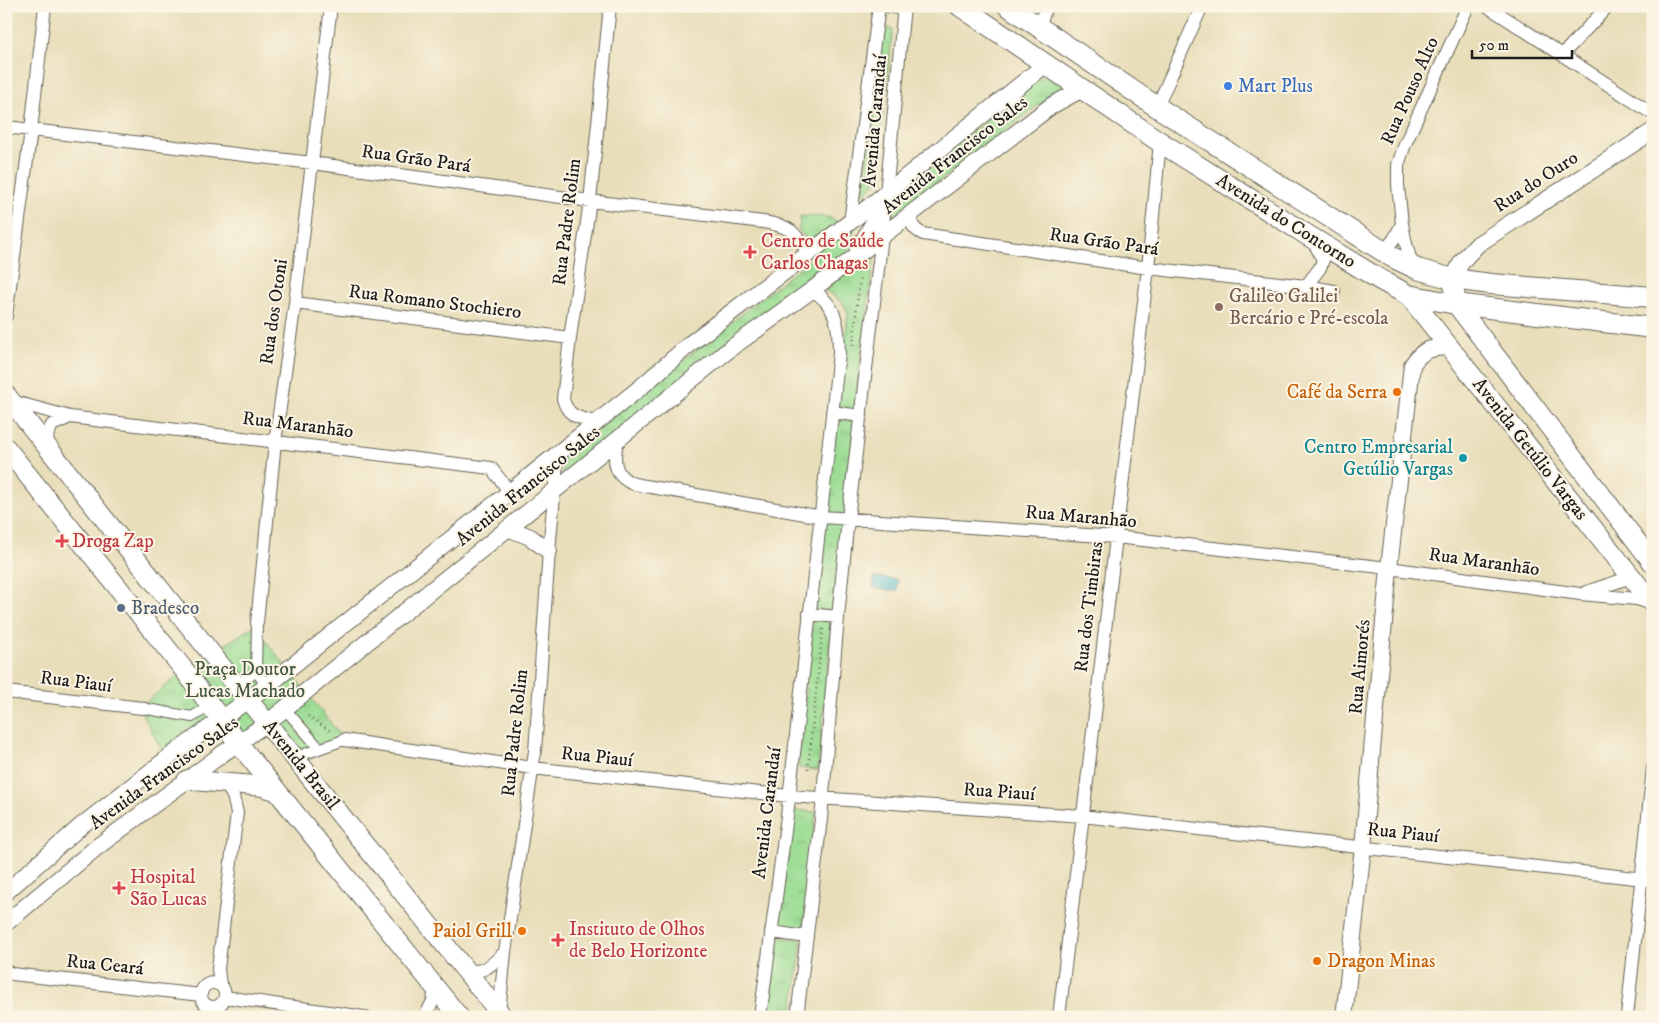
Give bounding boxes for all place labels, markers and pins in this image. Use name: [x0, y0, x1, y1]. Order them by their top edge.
place label: Mart Plus: [1238, 75, 1313, 98]
marker: Mart Plus: [1222, 80, 1234, 92]
place label: Centro de Saúde Carlos Chagas: [761, 230, 884, 275]
marker: Centro de Saúde Carlos Chagas: [743, 245, 757, 259]
place label: Galileo Galilei Bercário e Pré-escola: [1229, 285, 1388, 330]
marker: Galileo Galilei Bercário e Pré-escola: [1213, 301, 1225, 313]
place label: Café da Serra: [1287, 381, 1387, 404]
marker: Café da Serra: [1391, 386, 1403, 398]
place label: Centro Empresarial Getúlio Vargas: [1304, 436, 1453, 481]
marker: Centro Empresarial Getúlio Vargas: [1457, 452, 1469, 464]
place label: Droga Zap: [72, 530, 154, 553]
marker: Droga Zap: [56, 535, 68, 547]
place label: Bradesco: [131, 597, 199, 620]
marker: Bradesco: [115, 602, 127, 614]
place label: Hospital São Lucas: [130, 866, 207, 911]
marker: Hospital São Lucas: [112, 881, 126, 895]
place label: Instituto de Olhos de Belo Horizonte: [569, 918, 707, 963]
place label: Paiol Grill: [432, 920, 512, 943]
marker: Paiol Grill: [516, 925, 528, 937]
marker: Instituto de Olhos de Belo Horizonte: [551, 933, 565, 947]
place label: Dragon Minas: [1327, 950, 1435, 973]
marker: Dragon Minas: [1311, 955, 1323, 967]

